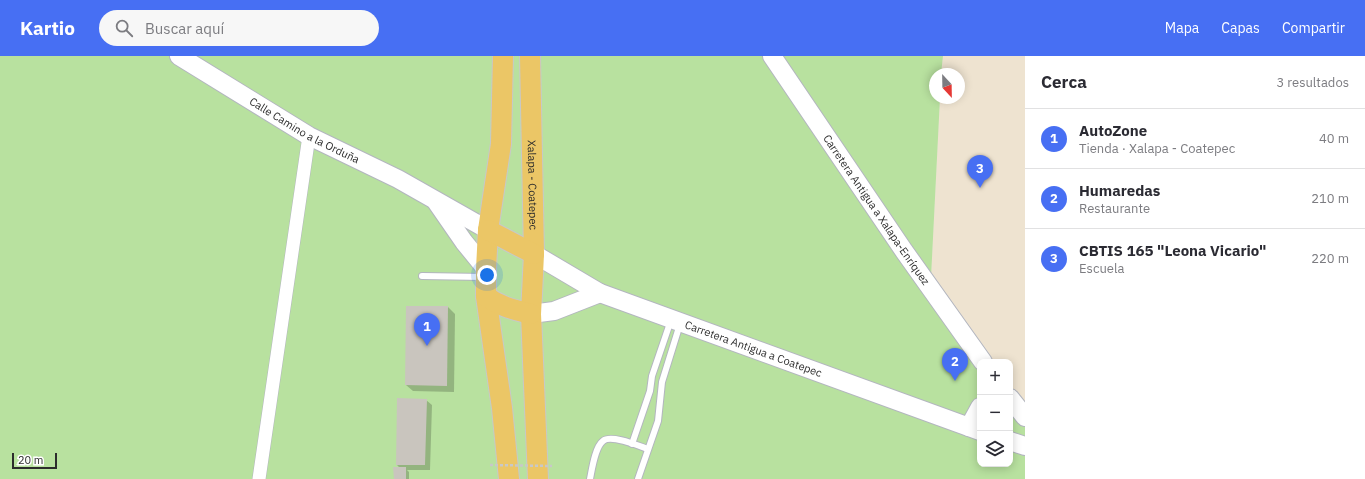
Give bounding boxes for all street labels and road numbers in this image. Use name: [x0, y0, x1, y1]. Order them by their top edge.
street label: Calle Camino a la Orduña: [247, 94, 362, 166]
street label: Carretera Antigua a Xalapa-Enríquez: [820, 132, 933, 288]
street label: Xalapa - Coatepec: [525, 140, 541, 231]
street label: Carretera Antigua a Coatepec: [683, 317, 824, 380]

